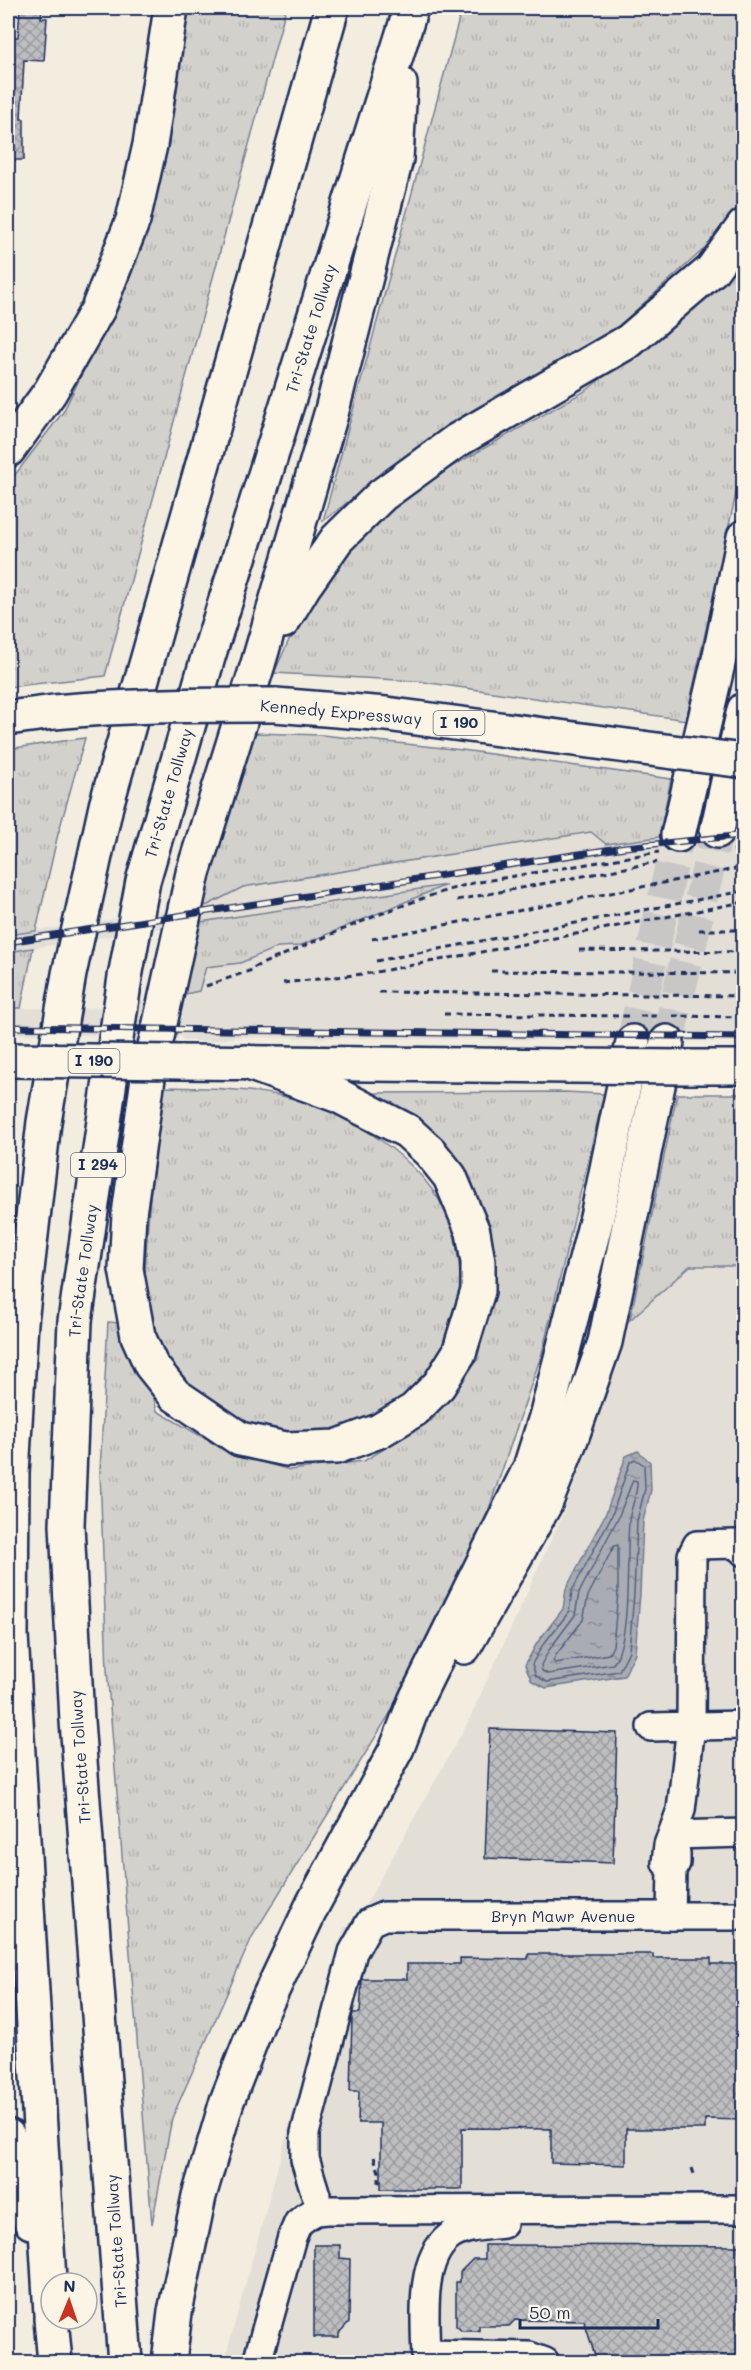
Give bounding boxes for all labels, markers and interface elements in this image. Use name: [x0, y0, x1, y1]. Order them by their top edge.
street label: Tri-State Tollway: [280, 261, 340, 395]
street label: Kennedy Expressway: [259, 694, 423, 729]
road number: I 190: [434, 711, 484, 735]
street label: Tri-State Tollway: [139, 726, 197, 860]
road number: I 190: [68, 1049, 119, 1073]
road number: I 294: [71, 1153, 125, 1177]
street label: Tri-State Tollway: [63, 1203, 102, 1338]
street label: Tri-State Tollway: [64, 1690, 95, 1825]
street label: Bryn Mawr Avenue: [491, 1905, 635, 1926]
street label: Tri-State Tollway: [100, 2174, 131, 2309]
north arrow: [39, 2271, 99, 2331]
text: N: [63, 2275, 76, 2296]
scale bar: [520, 2292, 658, 2330]
text: 50 m: [529, 2300, 571, 2324]

